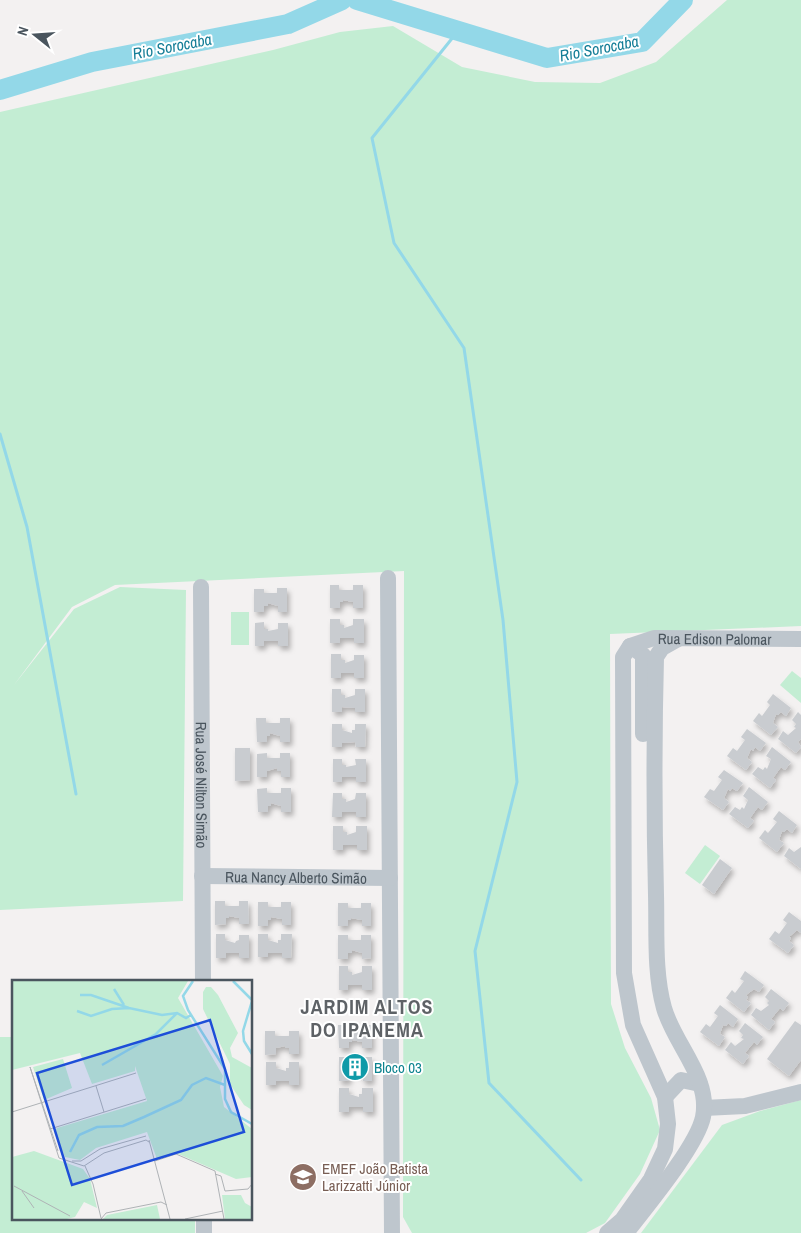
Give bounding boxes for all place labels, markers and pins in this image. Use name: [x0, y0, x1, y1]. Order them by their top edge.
building icon: Bloco 03: [340, 1052, 370, 1082]
place label: Bloco 03: [374, 1057, 422, 1078]
place label: EMEF João Batista Larizzatti Júnior: [322, 1158, 428, 1196]
school or university icon: EMEF João Batista Larizzatti Júnior: [288, 1162, 318, 1192]

